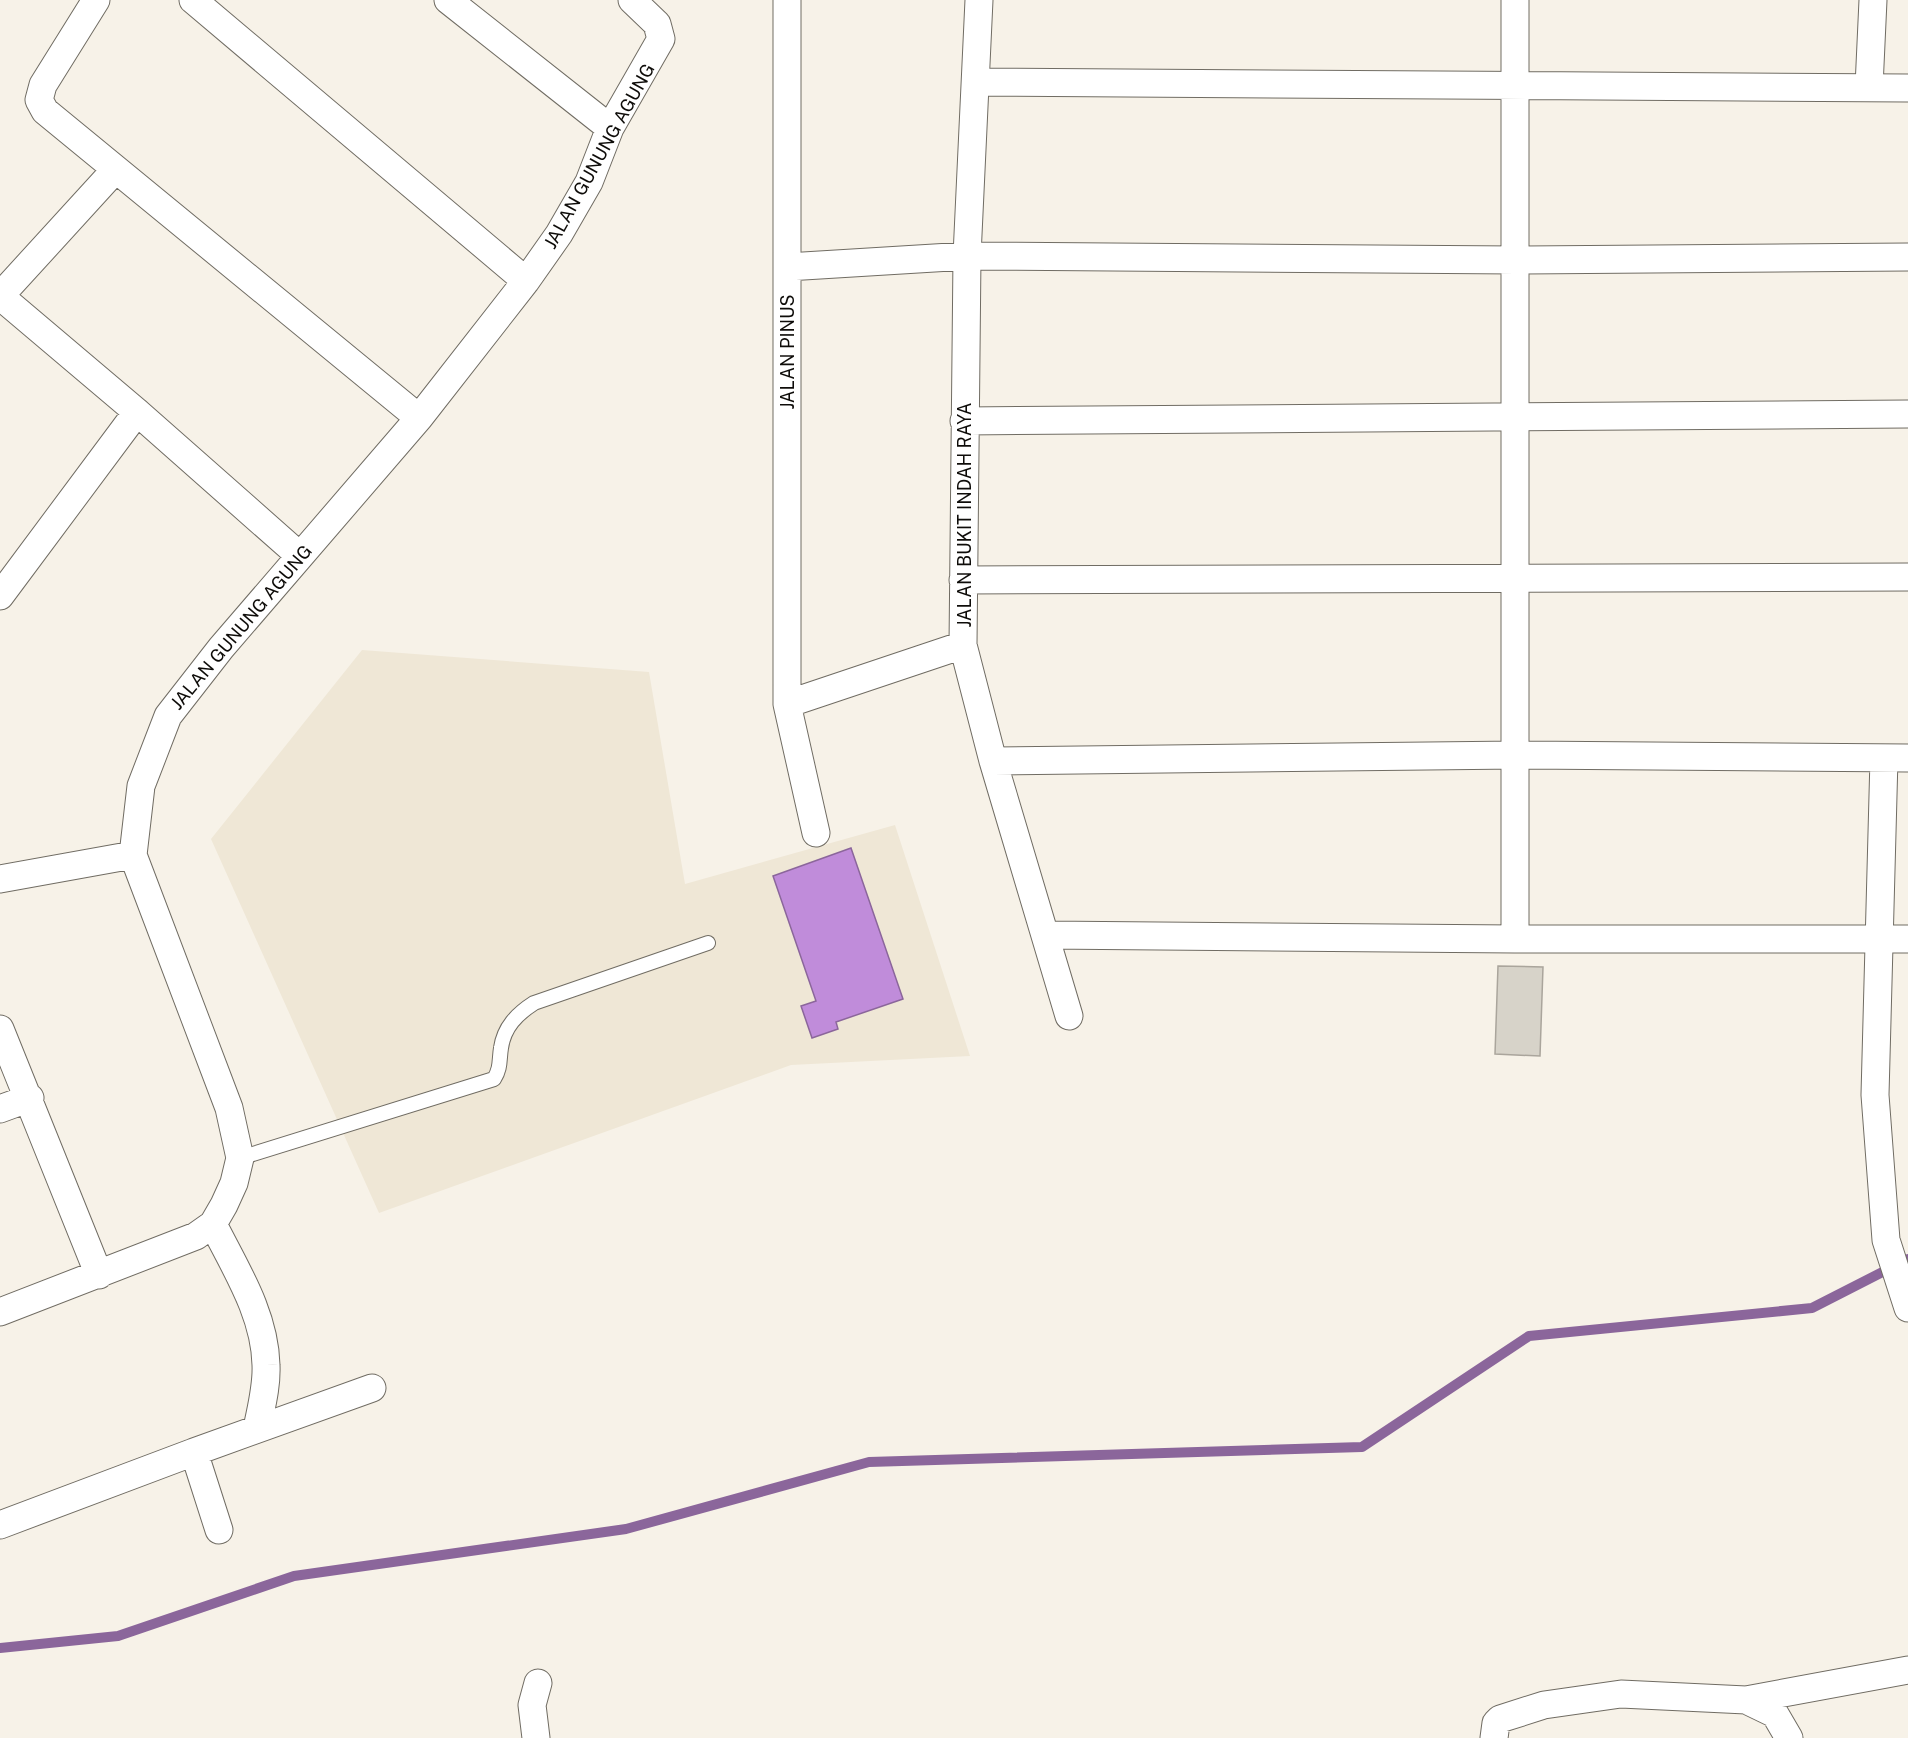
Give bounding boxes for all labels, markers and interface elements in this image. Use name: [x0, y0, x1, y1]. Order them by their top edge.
street label: JALAN GUNUNG AGUNG: [539, 60, 659, 252]
street label: JALAN PINUS: [777, 294, 798, 410]
street label: JALAN BUKIT INDAH RAYA: [954, 402, 975, 628]
street label: JALAN GUNUNG AGUNG: [166, 540, 316, 714]

